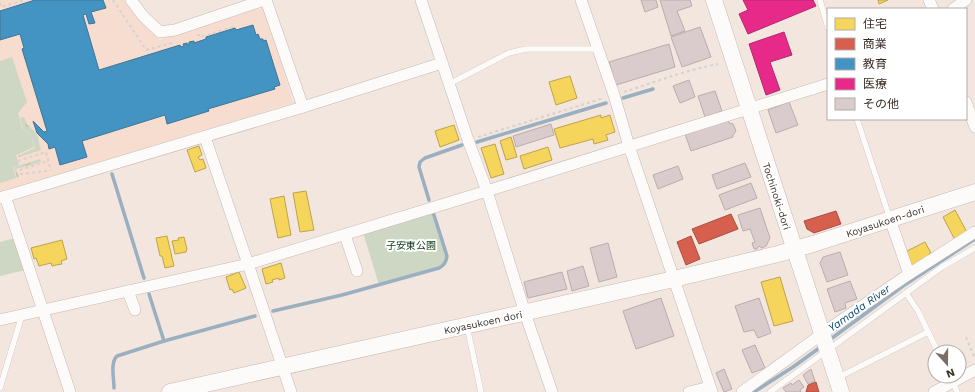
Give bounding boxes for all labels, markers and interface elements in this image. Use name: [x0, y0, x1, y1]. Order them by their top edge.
legend: [827, 8, 967, 120]
text: 住宅: [863, 17, 887, 31]
text: 商業: [863, 37, 887, 51]
text: 教育: [863, 57, 887, 71]
text: 医療: [863, 77, 887, 91]
text: その他: [863, 97, 899, 111]
street label: Tochinoki-dori: [760, 161, 793, 231]
street label: Koyasukoen-dori: [845, 204, 926, 239]
park label: 子安東公園: [386, 240, 436, 251]
water label: Yamada River: [826, 282, 893, 335]
street label: Koyasukoen dori: [443, 309, 523, 336]
north arrow: [927, 344, 967, 384]
text: N: [944, 365, 957, 380]

